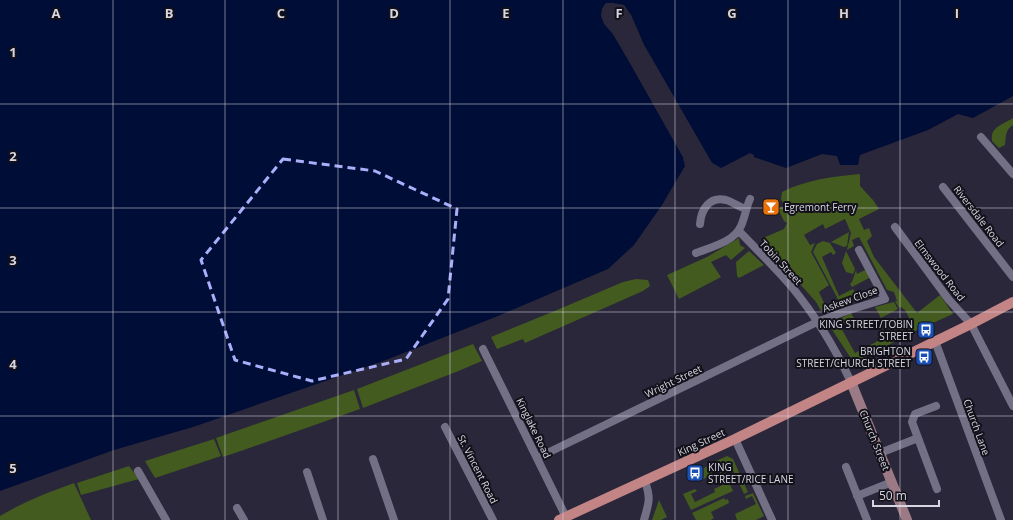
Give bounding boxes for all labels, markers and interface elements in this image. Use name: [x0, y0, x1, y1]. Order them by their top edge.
text: A: [52, 4, 61, 22]
text: B: [165, 4, 174, 22]
text: C: [277, 4, 285, 22]
text: D: [389, 4, 399, 22]
text: E: [502, 4, 510, 22]
text: F: [615, 4, 623, 22]
text: G: [727, 4, 737, 22]
text: H: [839, 4, 849, 22]
text: I: [955, 4, 959, 22]
text: 1: [9, 43, 17, 61]
text: 2: [9, 147, 17, 165]
street label: Riversdale Road: [951, 182, 1007, 250]
bar icon: Egremont Ferry: [761, 197, 781, 217]
place label: Egremont Ferry: [784, 200, 857, 214]
street label: Tobin Street: [757, 236, 806, 288]
street label: Elmswood Road: [912, 236, 968, 304]
text: 3: [9, 251, 17, 269]
street label: Askew Close: [821, 282, 880, 315]
place label: KING STREET/TOBIN STREET: [819, 317, 913, 343]
bus stop icon: KING STREET/TOBIN STREET: [916, 320, 936, 340]
place label: BRIGHTON STREET/CHURCH STREET: [796, 344, 911, 370]
bus stop icon: BRIGHTON STREET/CHURCH STREET: [914, 347, 934, 367]
text: 4: [9, 355, 17, 373]
street label: Wright Street: [642, 361, 704, 401]
street label: Kinglake Road: [513, 395, 555, 461]
street label: Church Lane: [960, 397, 994, 457]
street label: Church Street: [857, 408, 894, 473]
street label: King Street: [675, 425, 727, 459]
street label: St. Vincent Road: [455, 432, 501, 506]
text: 5: [9, 459, 17, 477]
place label: KING STREET/RICE LANE: [708, 460, 794, 486]
bus stop icon: KING STREET/RICE LANE: [685, 463, 705, 483]
scale bar: [873, 482, 939, 508]
text: 50 m: [879, 487, 907, 504]

